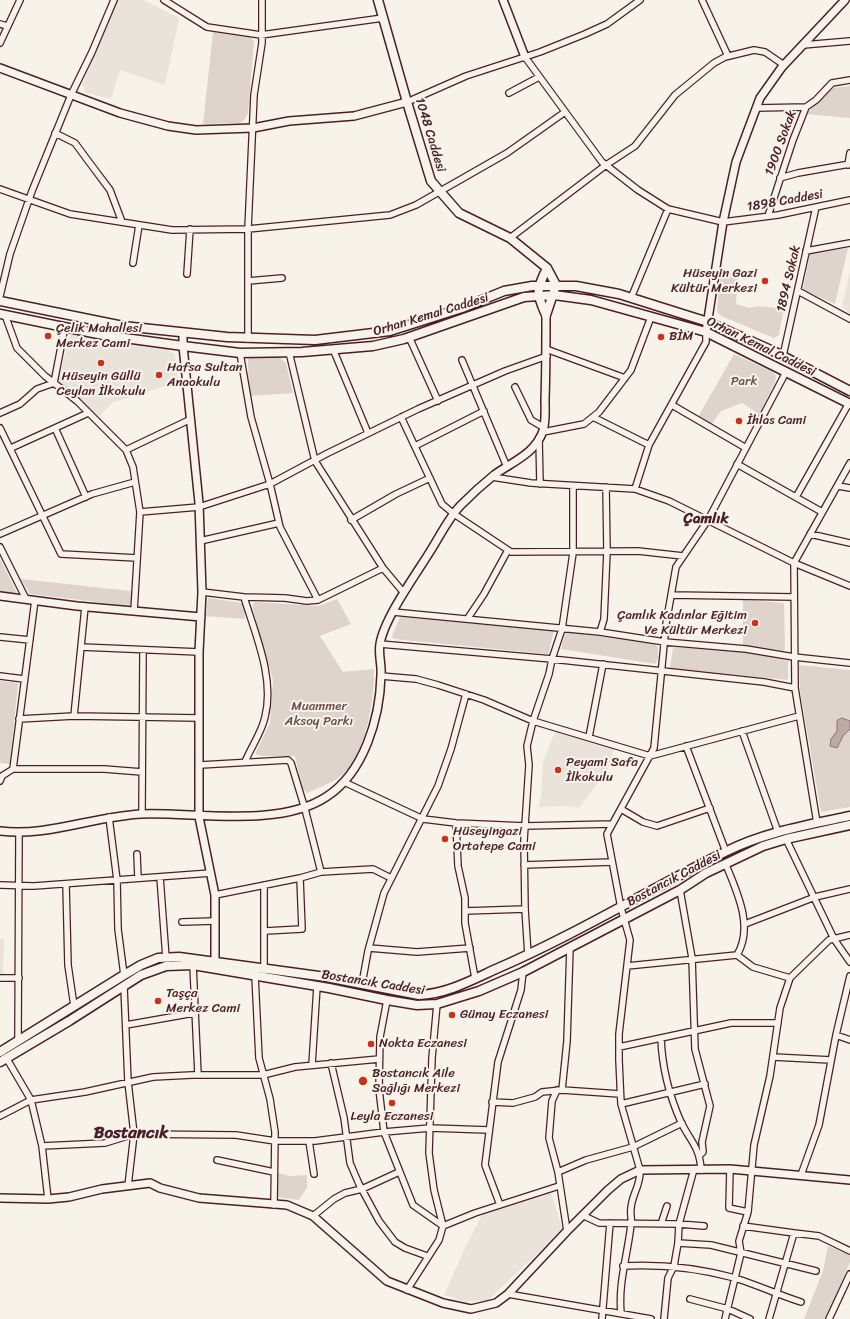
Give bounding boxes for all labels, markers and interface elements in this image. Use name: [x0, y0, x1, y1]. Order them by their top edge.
street label: 1048 Caddesi: [411, 96, 449, 174]
street label: 1900 Sokak: [762, 108, 800, 178]
street label: 1898 Caddesi: [746, 187, 824, 215]
street label: 1894 Sokak: [774, 244, 804, 314]
place label: Hüseyin Gazi Kültür Merkezi: [671, 266, 757, 297]
marker: Hüseyin Gazi Kültür Merkezi: [760, 276, 770, 286]
street label: Orhan Kemal Caddesi: [372, 290, 490, 340]
street label: Orhan Kemal Caddesi: [704, 314, 818, 380]
place label: Çelik Mahallesi Merkez Cami: [56, 321, 142, 352]
place label: BİM: [669, 329, 693, 345]
marker: Çelik Mahallesi Merkez Cami: [43, 331, 53, 341]
marker: BİM: [656, 332, 666, 342]
marker: Hüseyin Güllü Ceylan İlkokulu: [96, 358, 106, 368]
place label: Hafsa Sultan Anaokulu: [167, 360, 242, 391]
place label: Hüseyin Güllü Ceylan İlkokulu: [56, 369, 146, 400]
marker: Hafsa Sultan Anaokulu: [154, 370, 164, 380]
park label: Park: [731, 374, 757, 390]
place label: İhlas Cami: [747, 413, 806, 429]
marker: İhlas Cami: [734, 416, 744, 426]
district label: Çamlık: [684, 510, 728, 528]
place label: Çamlık Kadınlar Eğitim Ve Kültür Merkezi: [617, 608, 747, 639]
marker: Çamlık Kadınlar Eğitim Ve Kültür Merkezi: [750, 618, 760, 628]
park label: Muammer Aksoy Parkı: [285, 699, 353, 730]
place label: Peyami Safa İlkokulu: [566, 755, 638, 786]
marker: Peyami Safa İlkokulu: [553, 765, 563, 775]
place label: Hüseyingazi Ortatepe Cami: [453, 824, 536, 855]
marker: Hüseyingazi Ortatepe Cami: [440, 834, 450, 844]
street label: Bostancık Caddesi: [624, 848, 724, 910]
street label: Bostancık Caddesi: [320, 967, 426, 999]
place label: Taşça Merkez Cami: [166, 986, 240, 1017]
marker: Taşça Merkez Cami: [153, 996, 163, 1006]
place label: Günay Eczanesi: [460, 1007, 548, 1023]
marker: Günay Eczanesi: [447, 1010, 457, 1020]
place label: Nokta Eczanesi: [379, 1036, 467, 1052]
marker: Nokta Eczanesi: [366, 1039, 376, 1049]
place label: Bostancık Aile Sağlığı Merkezi: [372, 1066, 460, 1097]
marker: Bostancık Aile Sağlığı Merkezi: [357, 1075, 369, 1087]
marker: Leyla Eczanesi: [387, 1098, 397, 1108]
place label: Leyla Eczanesi: [351, 1109, 433, 1125]
district label: Bostancık: [94, 1124, 168, 1144]

